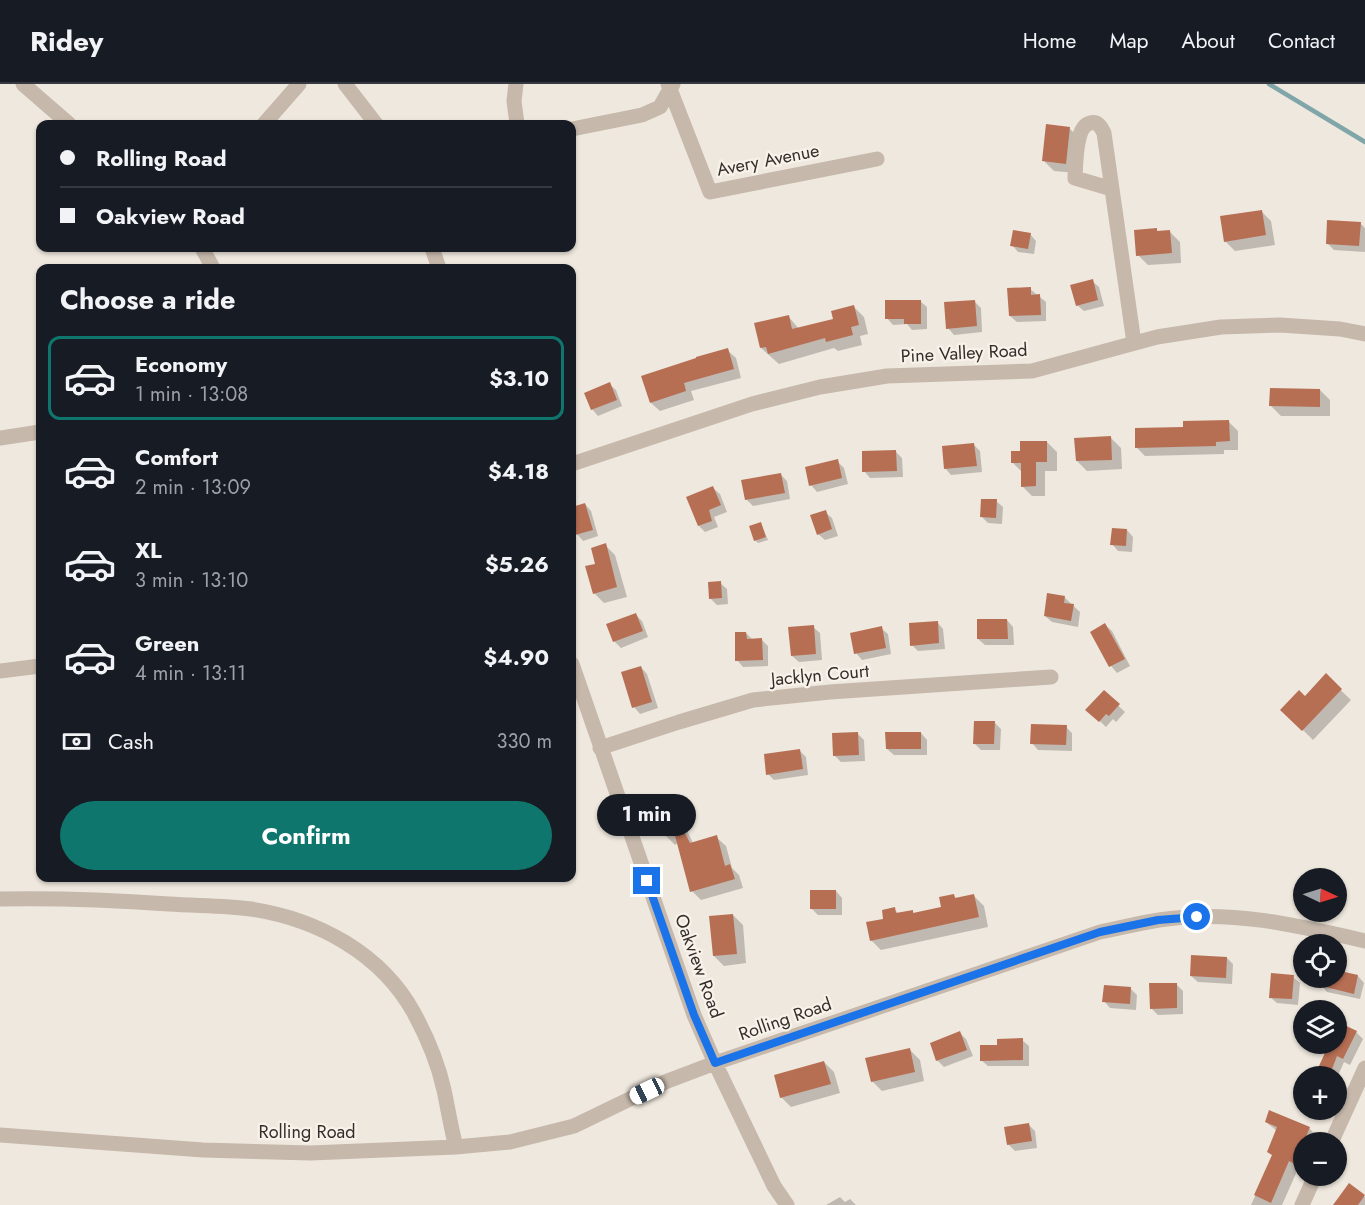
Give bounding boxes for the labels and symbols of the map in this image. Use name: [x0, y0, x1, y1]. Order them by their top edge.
street label: Avery Avenue: [714, 137, 822, 183]
street label: Pine Valley Road: [900, 337, 1028, 369]
street label: Jacklyn Court: [768, 658, 871, 692]
callout: 1 min: [598, 794, 696, 836]
route end: [633, 867, 660, 894]
north arrow: [1293, 868, 1347, 922]
route start: [1183, 903, 1210, 930]
street label: Oakview Road: [668, 910, 730, 1022]
street label: Rolling Road: [735, 991, 835, 1047]
car: [627, 1075, 667, 1107]
street label: Rolling Road: [259, 1119, 355, 1145]

